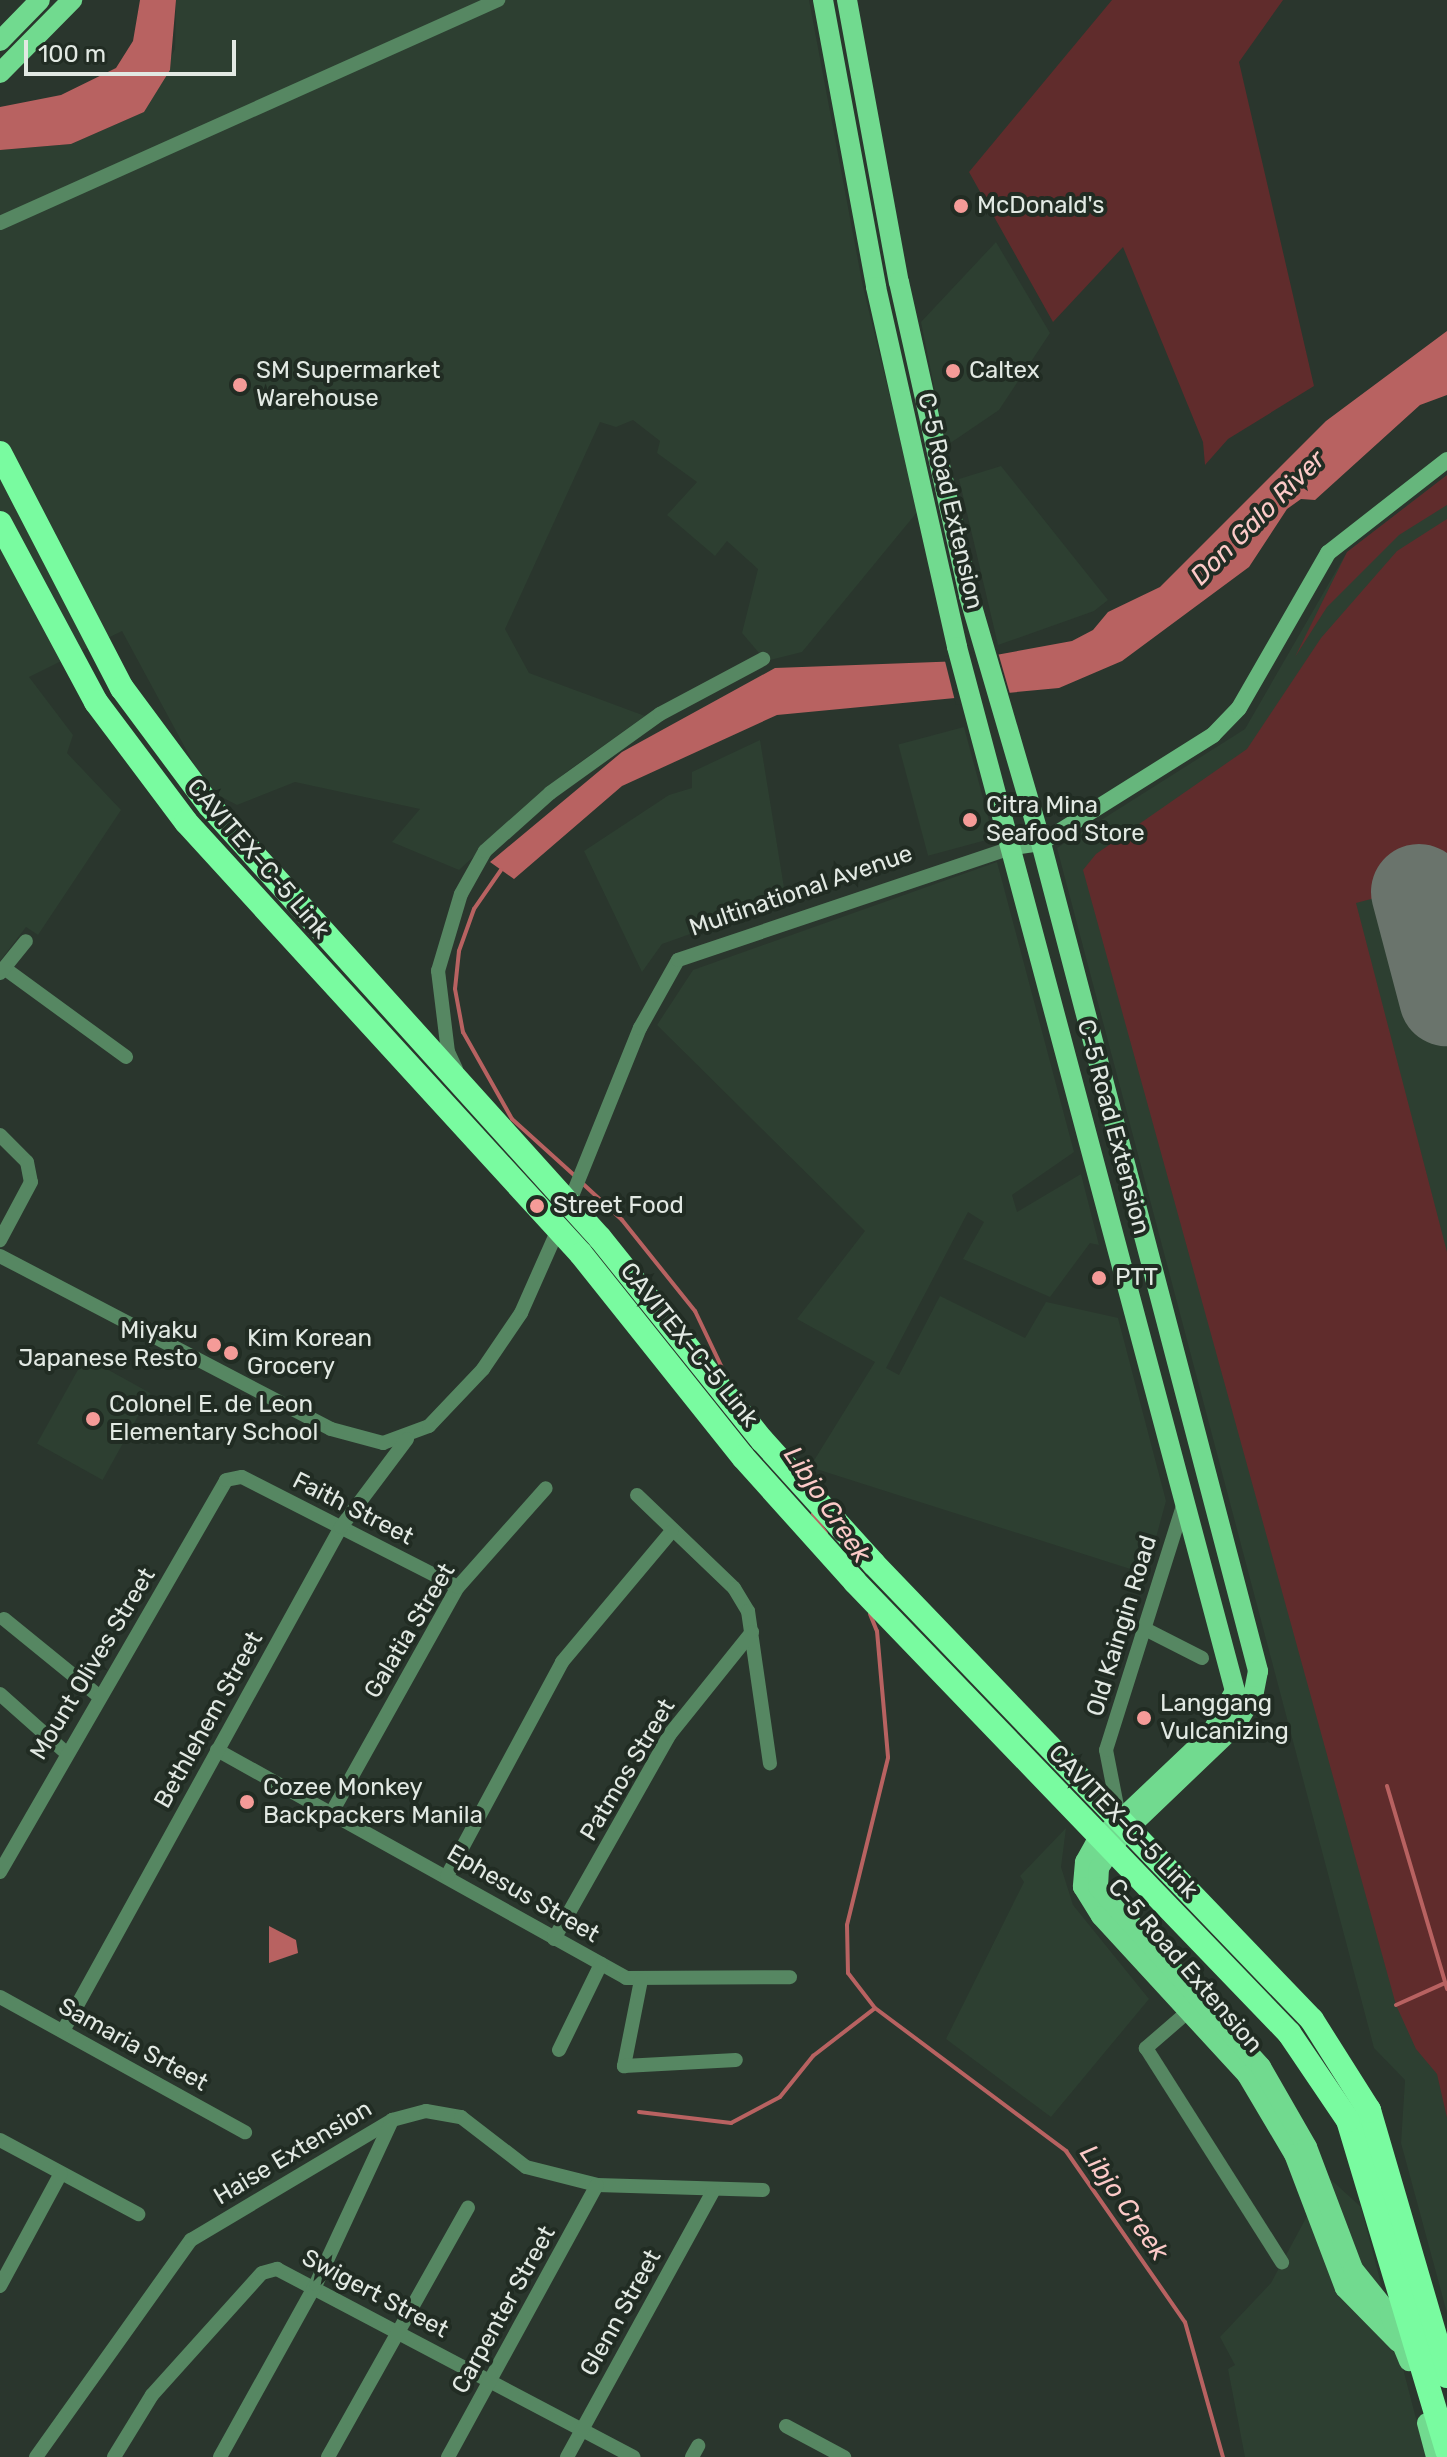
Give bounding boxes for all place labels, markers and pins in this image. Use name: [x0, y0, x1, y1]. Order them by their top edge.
place label: McDonald's: [977, 192, 1104, 220]
marker: McDonald's: [952, 197, 970, 215]
place label: SM Supermarket Warehouse: [256, 357, 440, 413]
place label: Caltex: [969, 357, 1040, 385]
marker: Caltex: [944, 362, 962, 380]
marker: SM Supermarket Warehouse: [231, 376, 249, 394]
place label: Citra Mina Seafood Store: [986, 792, 1145, 848]
marker: Citra Mina Seafood Store: [961, 811, 979, 829]
place label: Street Food: [553, 1192, 684, 1220]
marker: Street Food: [528, 1197, 546, 1215]
place label: PTT: [1115, 1264, 1158, 1292]
marker: PTT: [1090, 1269, 1108, 1287]
place label: Miyaku Japanese Resto: [18, 1317, 198, 1373]
place label: Kim Korean Grocery: [247, 1325, 372, 1381]
marker: Miyaku Japanese Resto: [205, 1336, 223, 1354]
marker: Kim Korean Grocery: [222, 1344, 240, 1362]
place label: Colonel E. de Leon Elementary School: [109, 1391, 319, 1447]
marker: Colonel E. de Leon Elementary School: [84, 1410, 102, 1428]
place label: Langgang Vulcanizing: [1160, 1690, 1289, 1746]
marker: Langgang Vulcanizing: [1135, 1709, 1153, 1727]
place label: Cozee Monkey Backpackers Manila: [263, 1774, 483, 1830]
marker: Cozee Monkey Backpackers Manila: [238, 1793, 256, 1811]

